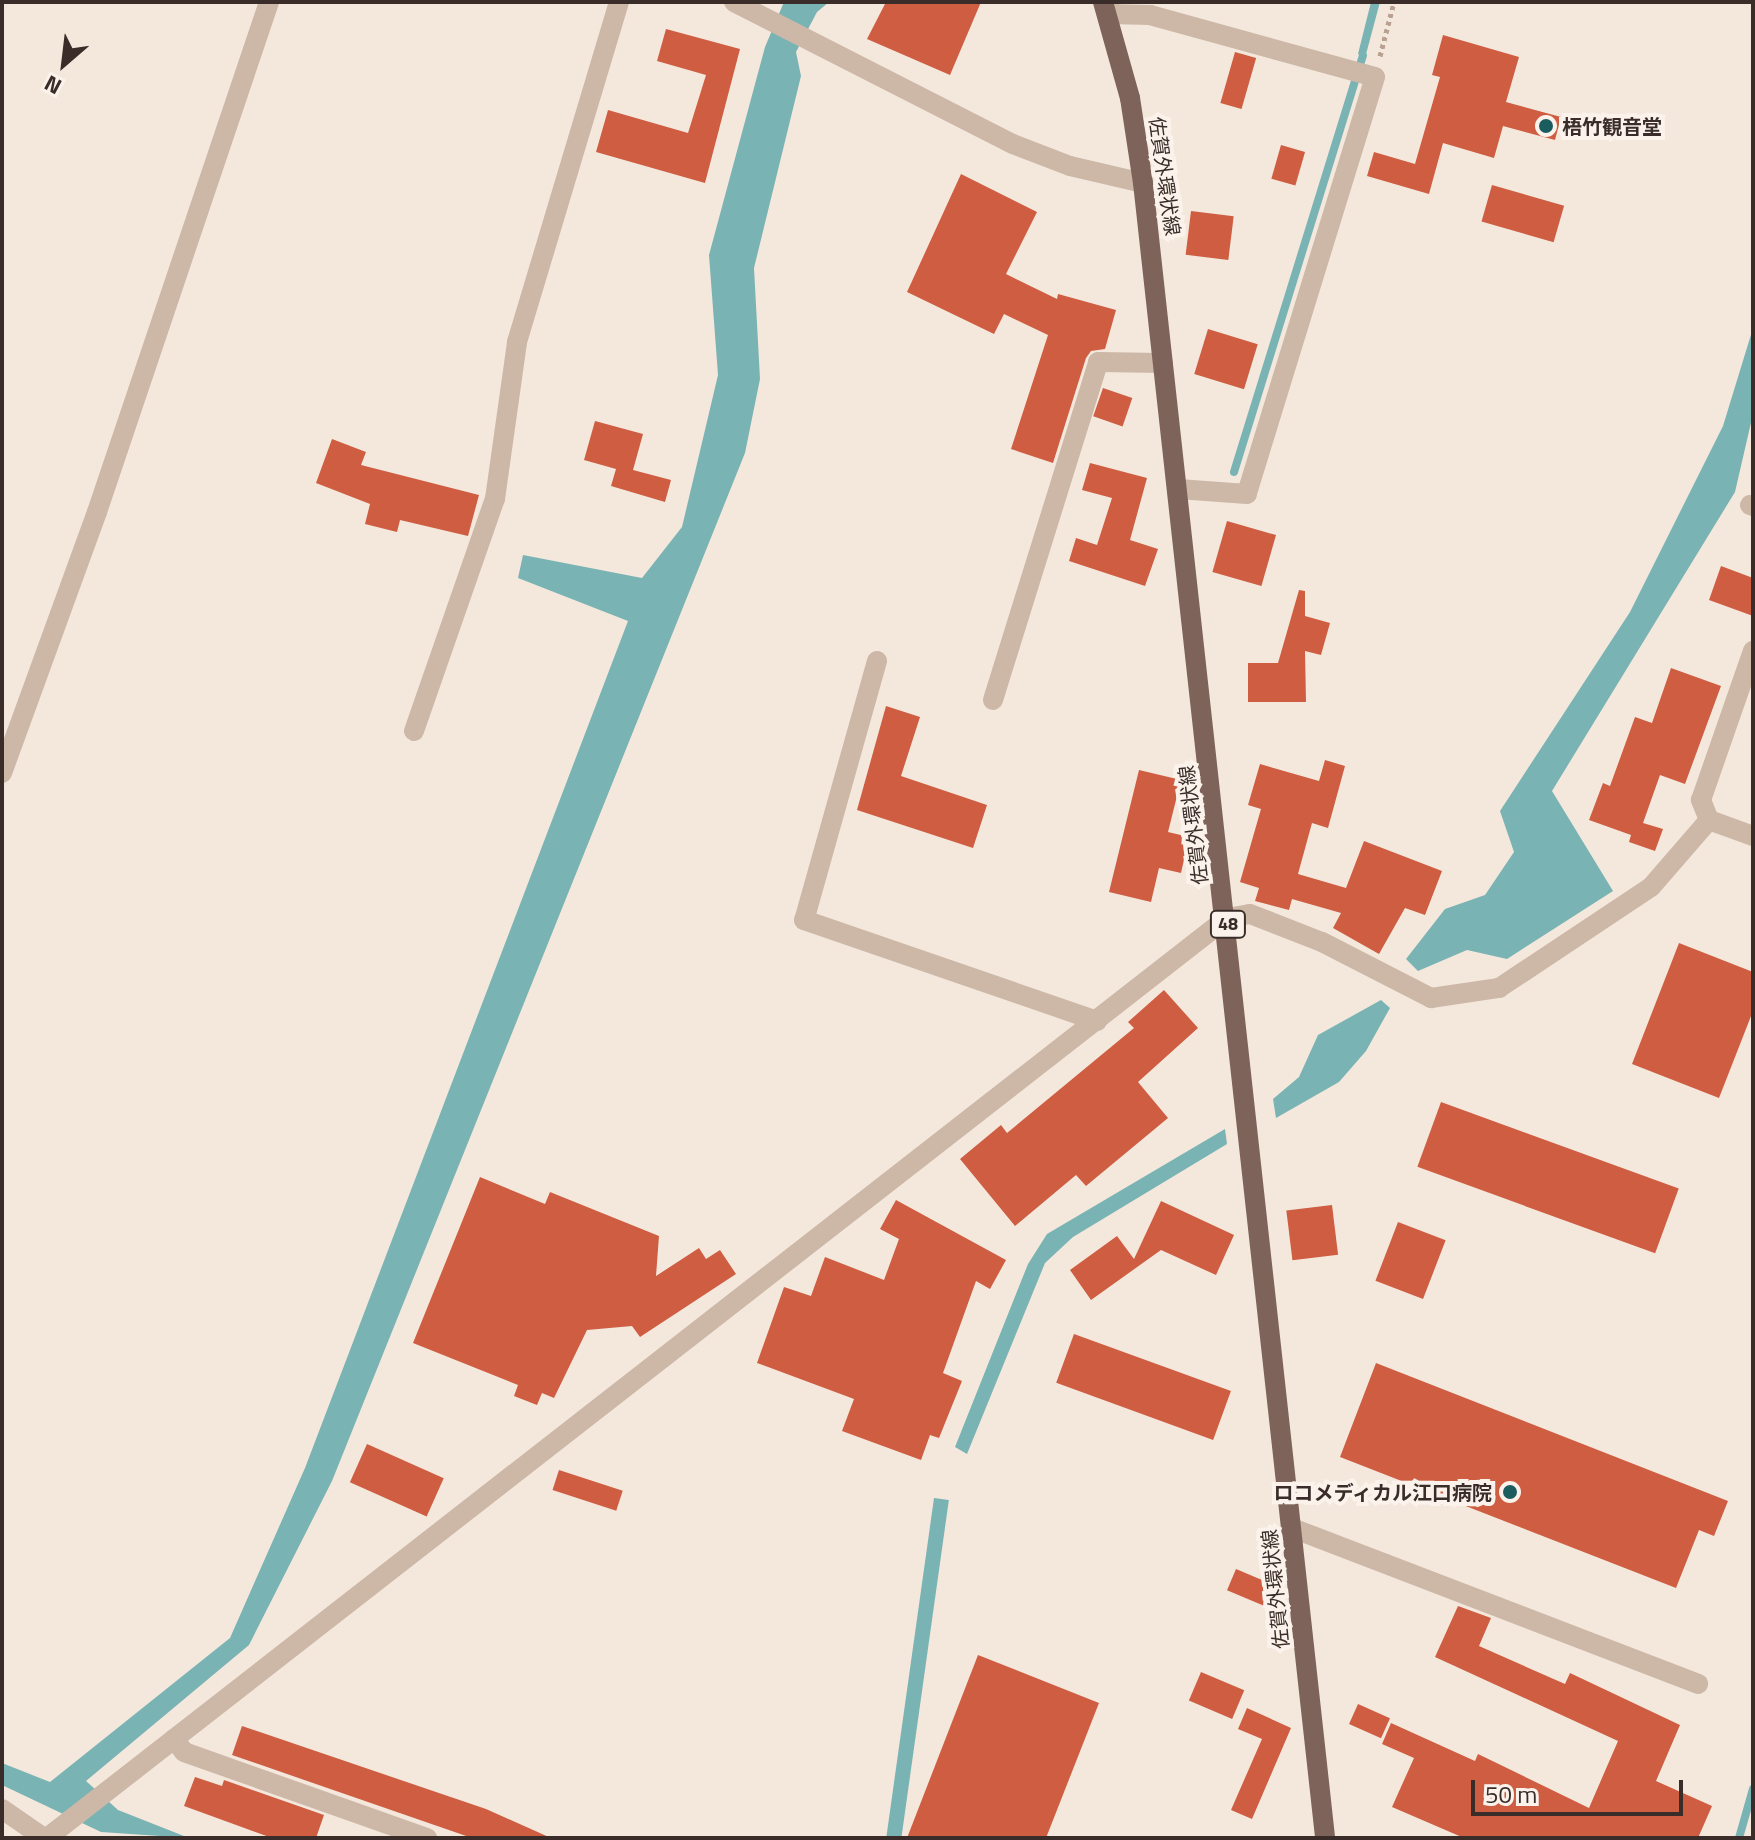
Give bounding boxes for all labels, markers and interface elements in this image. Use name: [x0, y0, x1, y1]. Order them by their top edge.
north arrow: [24, 24, 104, 104]
text: N: [38, 67, 67, 104]
place label: 梧竹観音堂: [1562, 114, 1662, 138]
street label: 佐賀外環状線: [1145, 115, 1185, 237]
marker: 梧竹観音堂: [1537, 117, 1555, 135]
street label: 佐賀外環状線: [1174, 764, 1212, 886]
road number: 48: [1208, 910, 1248, 938]
place label: ロコメディカル江口病院: [1272, 1480, 1492, 1504]
marker: ロコメディカル江口病院: [1499, 1481, 1521, 1503]
street label: 佐賀外環状線: [1257, 1528, 1293, 1650]
scale bar: [1475, 1764, 1687, 1814]
text: 50 m: [1485, 1776, 1537, 1812]

